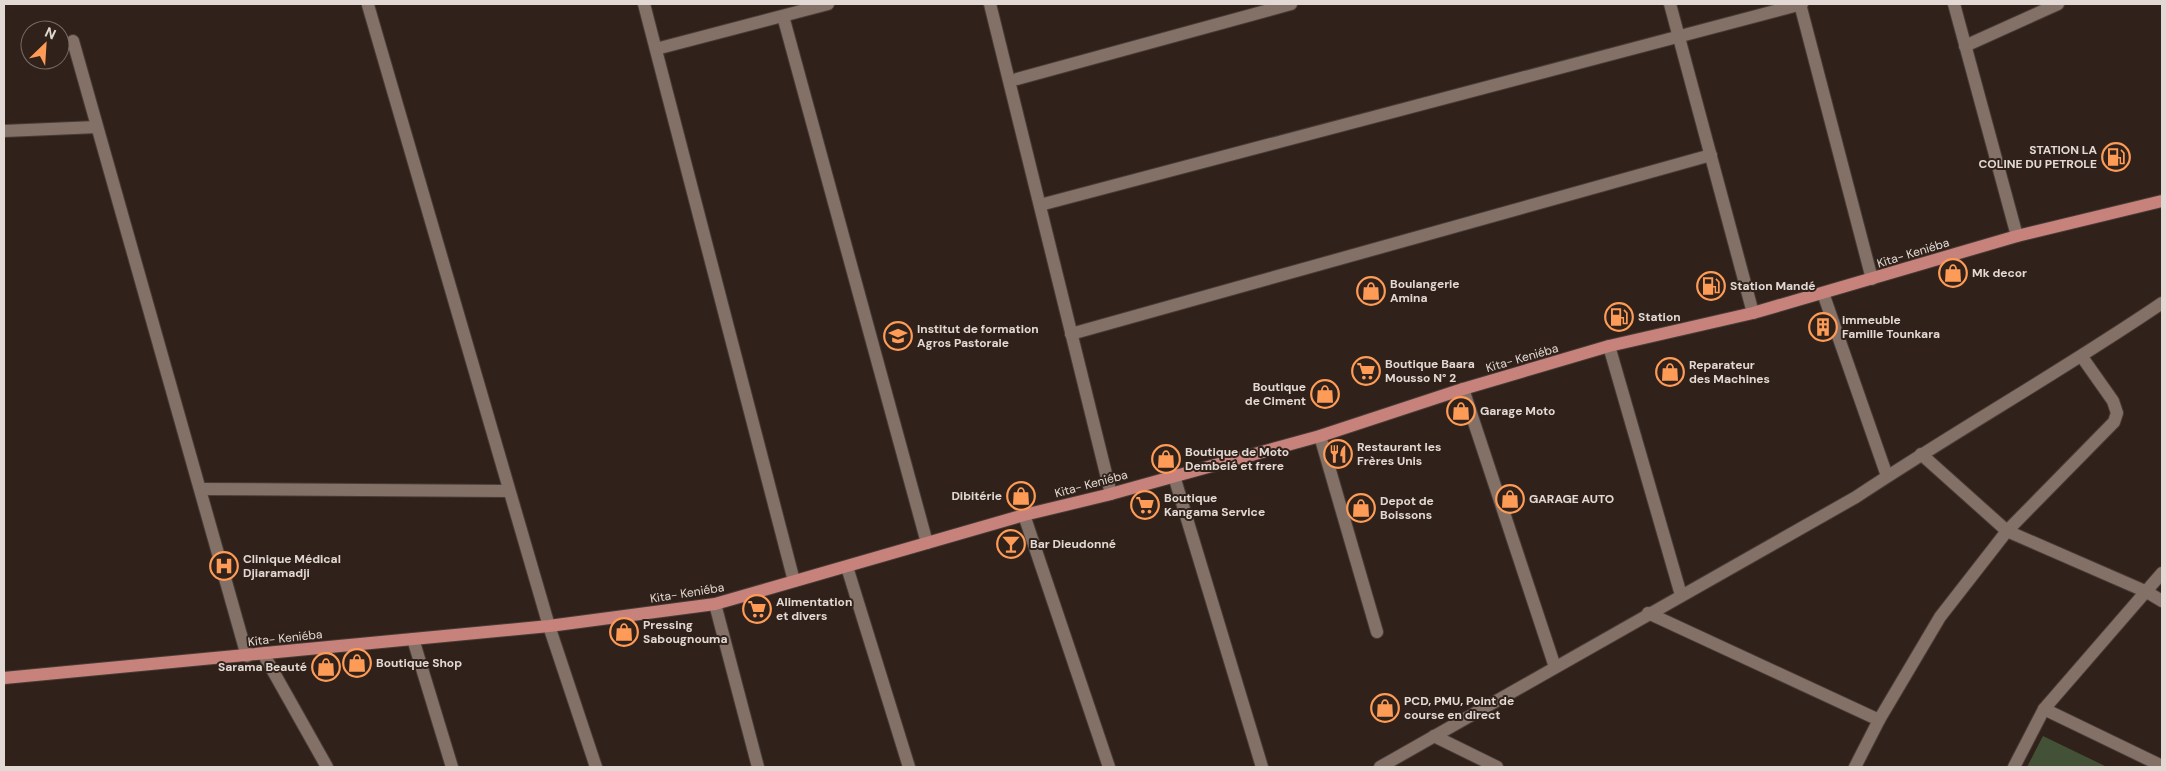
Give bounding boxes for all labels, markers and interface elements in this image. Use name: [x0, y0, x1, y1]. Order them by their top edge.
north arrow: [20, 20, 70, 70]
text: N: [42, 23, 59, 44]
place label: STATION LA COLINE DU PETROLE: [1978, 142, 2097, 172]
fuel station icon: STATION LA COLINE DU PETROLE: [2101, 142, 2131, 172]
street label: Kita- Keniéba: [1875, 234, 1951, 272]
shop icon: Mk decor: [1938, 258, 1968, 288]
place label: Mk decor: [1972, 265, 2027, 281]
fuel station icon: Station Mandé: [1696, 271, 1726, 301]
shop icon: Boulangerie Amina: [1356, 276, 1386, 306]
place label: Boulangerie Amina: [1390, 276, 1460, 306]
place label: Station Mandé: [1730, 278, 1816, 294]
fuel station icon: Station: [1604, 302, 1634, 332]
place label: Station: [1638, 309, 1681, 325]
building icon: immeuble Famille Tounkara: [1808, 312, 1838, 342]
place label: immeuble Famille Tounkara: [1842, 312, 1940, 342]
school or university icon: Institut de formation Agros Pastorale: [883, 321, 913, 351]
place label: Institut de formation Agros Pastorale: [917, 321, 1039, 351]
street label: Kita- Keniéba: [1484, 340, 1560, 376]
supermarket icon: Boutique Baara Mousso N° 2: [1351, 356, 1381, 386]
place label: Boutique Baara Mousso N° 2: [1385, 356, 1475, 386]
shop icon: Reparateur des Machines: [1655, 357, 1685, 387]
place label: Reparateur des Machines: [1689, 357, 1770, 387]
place label: Boutique de Ciment: [1245, 379, 1306, 409]
shop icon: Boutique de Ciment: [1310, 379, 1340, 409]
shop icon: Garage Moto: [1446, 396, 1476, 426]
place label: Garage Moto: [1480, 403, 1555, 419]
restaurant icon: Restaurant les Frères Unis: [1323, 439, 1353, 469]
place label: Restaurant les Frères Unis: [1357, 439, 1441, 469]
shop icon: Boutique de Moto Dembelé et frere: [1151, 444, 1181, 474]
place label: Boutique de Moto Dembelé et frere: [1185, 444, 1289, 474]
street label: Kita- Keniéba: [1053, 467, 1129, 501]
shop icon: Dibitérie: [1006, 481, 1036, 511]
shop icon: GARAGE AUTO: [1495, 484, 1525, 514]
place label: Dibitérie: [951, 488, 1002, 504]
supermarket icon: Boutique Kangama Service: [1130, 490, 1160, 520]
place label: Boutique Kangama Service: [1164, 490, 1265, 520]
place label: GARAGE AUTO: [1529, 491, 1614, 507]
shop icon: Depot de Boissons: [1346, 493, 1376, 523]
place label: Depot de Boissons: [1380, 493, 1434, 523]
bar icon: Bar Dieudonné: [996, 529, 1026, 559]
place label: Bar Dieudonné: [1030, 536, 1116, 552]
hospital icon: Clinique Médical Djiaramadji: [209, 551, 239, 581]
place label: Clinique Médical Djiaramadji: [243, 551, 341, 581]
street label: Kita- Keniéba: [649, 579, 725, 607]
supermarket icon: Alimentation et divers: [742, 594, 772, 624]
place label: Alimentation et divers: [776, 594, 852, 624]
shop icon: Pressing Sabougnouma: [609, 617, 639, 647]
place label: Pressing Sabougnouma: [643, 617, 727, 647]
street label: Kita- Keniéba: [247, 626, 323, 650]
shop icon: Boutique Shop: [342, 648, 372, 678]
shop icon: Sarama Beauté: [311, 652, 341, 682]
place label: Boutique Shop: [376, 655, 462, 671]
place label: Sarama Beauté: [218, 659, 307, 675]
shop icon: PCD, PMU, Point de course en direct: [1370, 693, 1400, 723]
place label: PCD, PMU, Point de course en direct: [1404, 693, 1514, 723]

